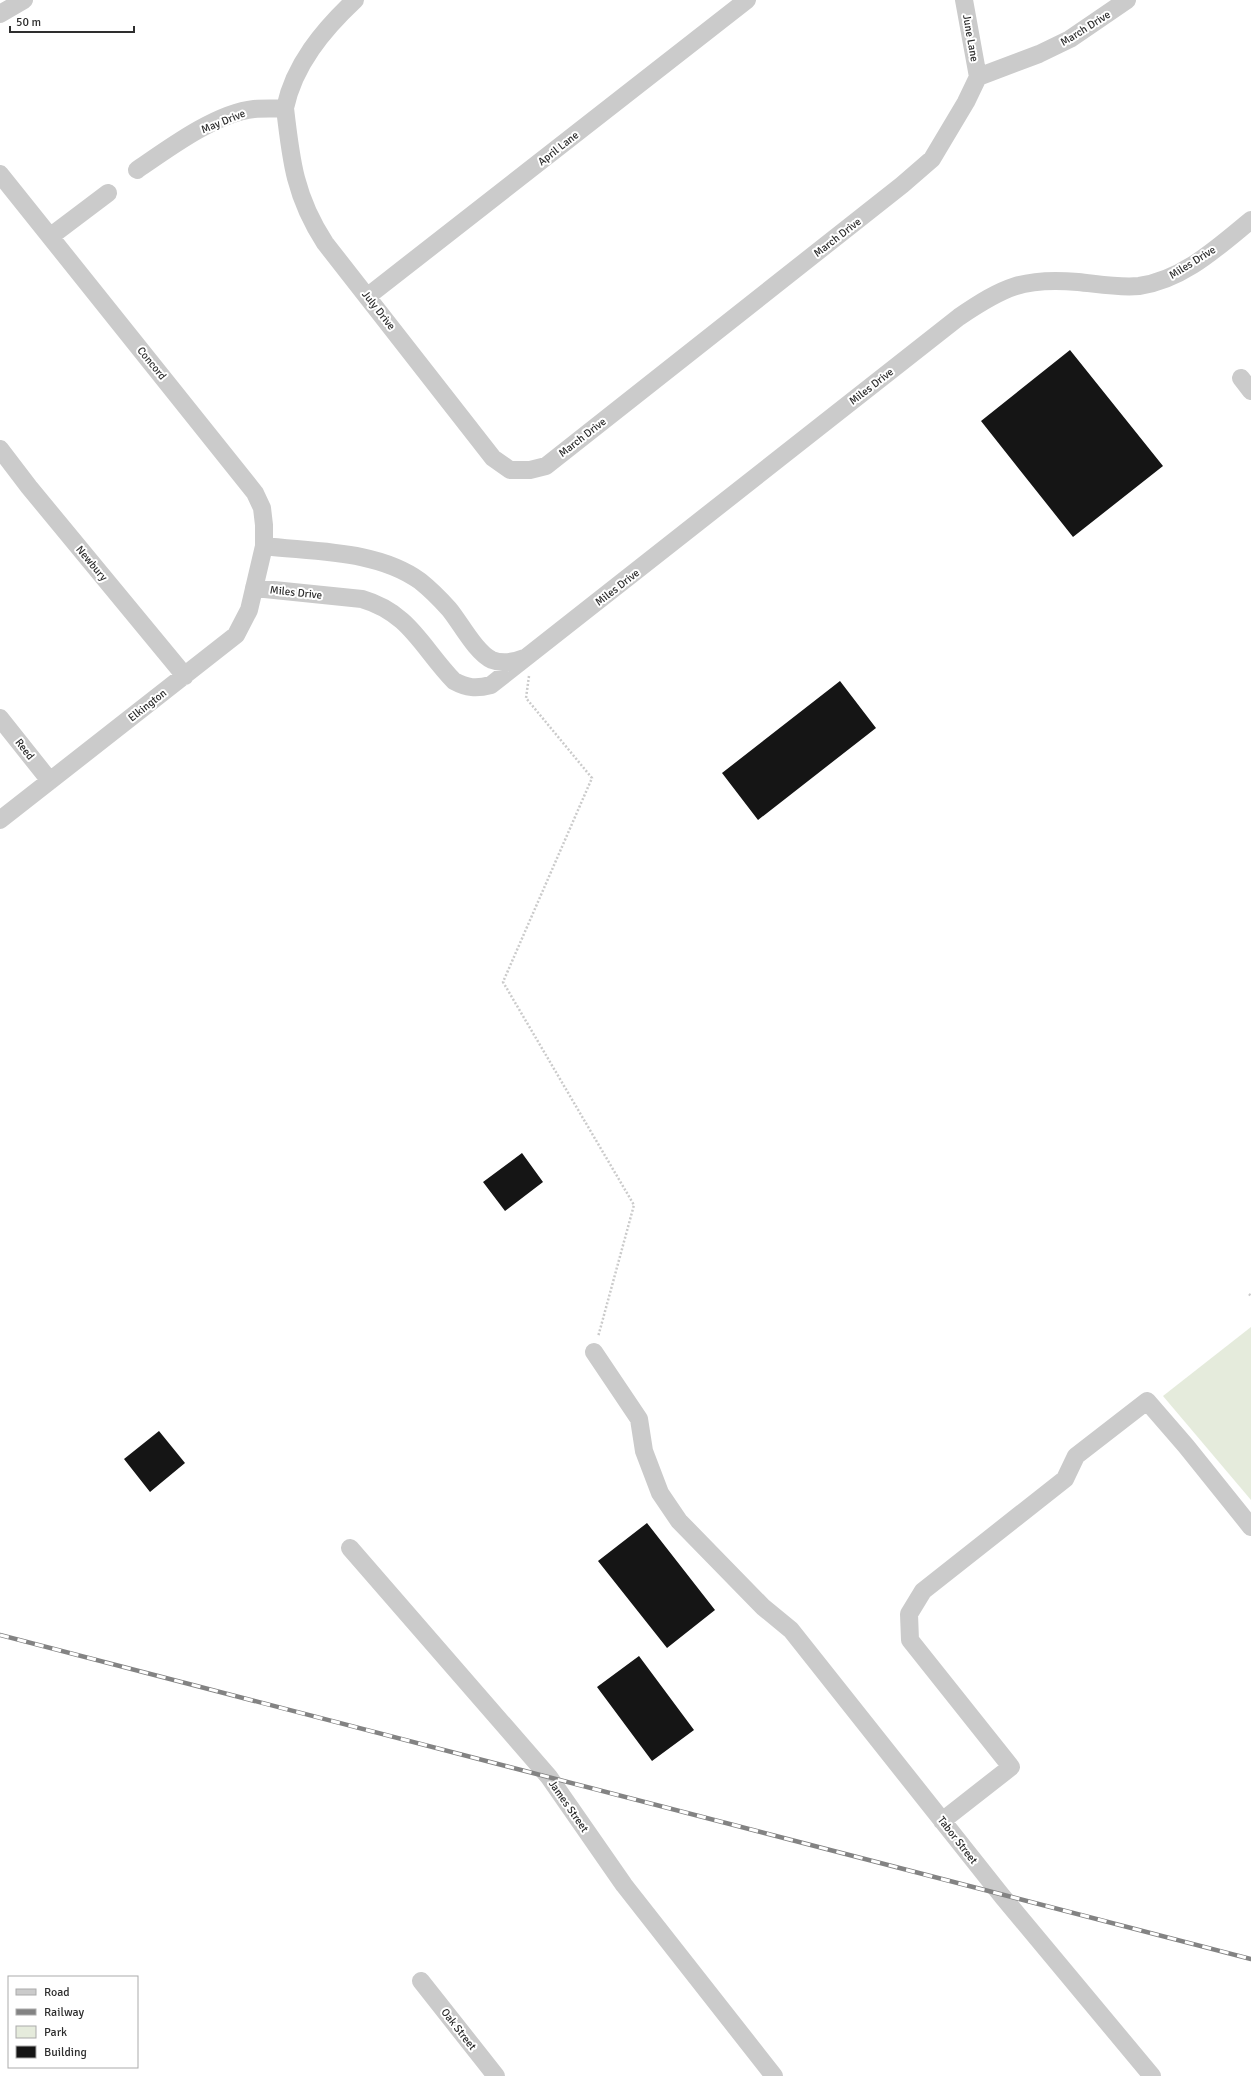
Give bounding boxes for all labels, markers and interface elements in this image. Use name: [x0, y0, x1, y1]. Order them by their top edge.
scale bar: [10, 8, 134, 34]
street label: March Drive: [1058, 8, 1113, 49]
street label: June Lane: [960, 14, 981, 63]
text: 50 m: [16, 15, 41, 30]
street label: May Drive: [199, 107, 247, 136]
street label: April Lane: [535, 128, 581, 168]
street label: March Drive: [811, 215, 864, 260]
street label: Miles Drive: [1167, 243, 1218, 282]
street label: July Drive: [359, 288, 398, 333]
street label: Concord: [134, 344, 169, 383]
street label: Miles Drive: [847, 365, 896, 408]
street label: March Drive: [556, 415, 609, 460]
street label: Newbury: [73, 543, 111, 584]
street label: Miles Drive: [593, 566, 642, 609]
street label: Miles Drive: [269, 583, 323, 602]
street label: Elkington: [126, 686, 169, 724]
street label: Reed: [12, 736, 37, 763]
street label: James Street: [546, 1778, 591, 1835]
street label: Tabor Street: [935, 1814, 980, 1867]
legend: [8, 1976, 138, 2068]
text: Road: [44, 1985, 70, 2000]
text: Railway: [44, 2005, 84, 2020]
street label: Oak Street: [438, 2006, 479, 2053]
text: Park: [44, 2025, 67, 2040]
text: Building: [44, 2045, 87, 2060]

